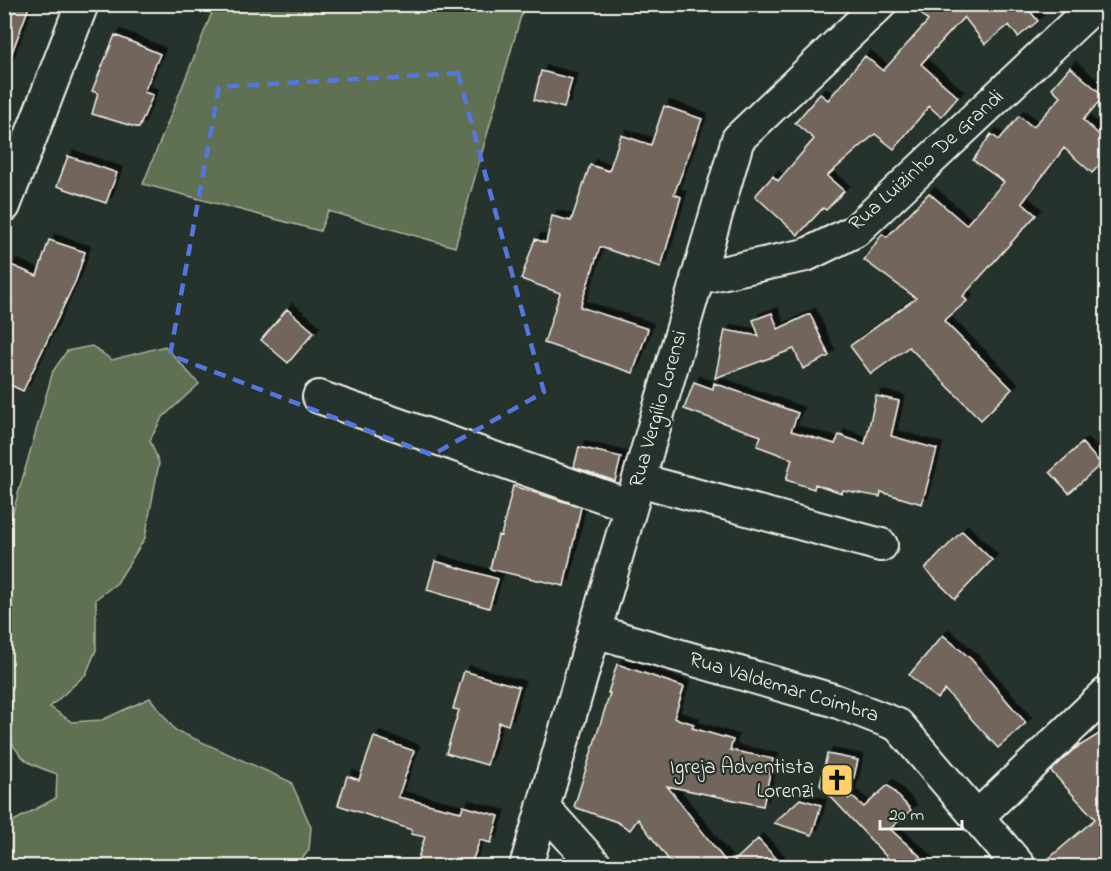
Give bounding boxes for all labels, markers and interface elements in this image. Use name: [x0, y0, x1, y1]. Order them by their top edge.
street label: Rua Luizinho De Grandi: [843, 83, 1011, 239]
street label: Rua Vergílio Lorensi: [622, 327, 698, 492]
street label: Rua Valdemar Coimbra: [685, 645, 883, 731]
place label: Igreja Adventista Lorenzi: [670, 753, 814, 807]
church icon: Igreja Adventista Lorenzi: [819, 762, 855, 798]
scale bar: [880, 793, 962, 831]
text: 20 m: [889, 803, 924, 829]

